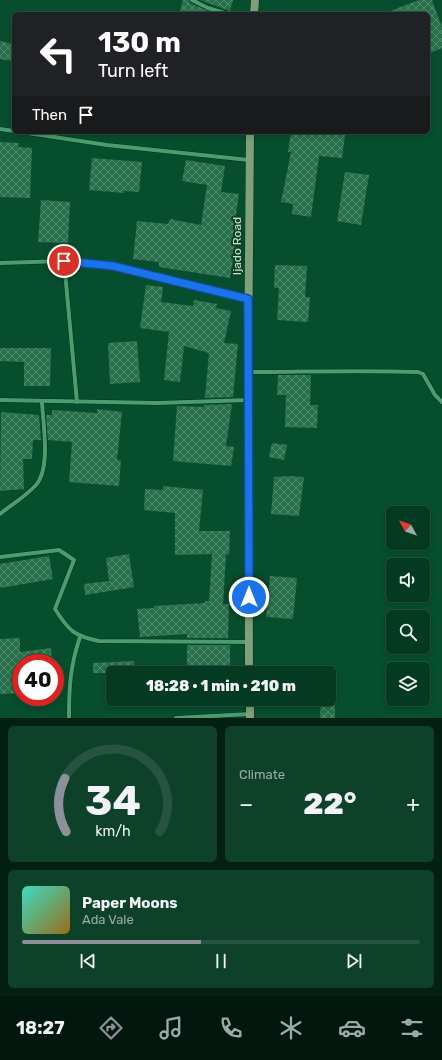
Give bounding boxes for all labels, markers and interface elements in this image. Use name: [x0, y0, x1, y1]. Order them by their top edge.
text: 130 m: [98, 26, 181, 59]
icon: left: [32, 28, 84, 80]
text: Turn left: [98, 60, 168, 82]
icon: arrive: [75, 104, 97, 126]
text: Then: [32, 106, 67, 124]
street label: Ijado Road: [230, 217, 244, 275]
pin: [47, 244, 81, 278]
icon: arrive: [53, 250, 75, 272]
north arrow: [386, 506, 430, 550]
map controls: [386, 506, 430, 706]
button: sound: [386, 558, 430, 602]
position arrow: [228, 576, 270, 618]
button: search: [386, 610, 430, 654]
speed limit sign: 40: [12, 654, 64, 706]
button: layers: [386, 662, 430, 706]
text: 18:28 · 1 min · 210 m: [146, 677, 296, 695]
text: Climate: [239, 767, 285, 782]
text: 34: [85, 776, 140, 825]
text: 22°: [303, 786, 356, 822]
text: −: [239, 791, 253, 818]
text: +: [406, 791, 420, 818]
text: km/h: [95, 823, 130, 840]
text: Paper Moons: [82, 894, 178, 912]
text: Ada Vale: [82, 912, 134, 927]
icon: previous: [77, 950, 99, 972]
icon: pause: [210, 950, 232, 972]
icon: next: [343, 950, 365, 972]
icon: directions: [97, 1014, 125, 1042]
icon: music: [157, 1014, 185, 1042]
icon: phone: [217, 1014, 245, 1042]
icon: climate: [277, 1014, 305, 1042]
icon: car: [338, 1014, 366, 1042]
icon: filters: [398, 1014, 426, 1042]
text: 18:27: [16, 1017, 65, 1039]

